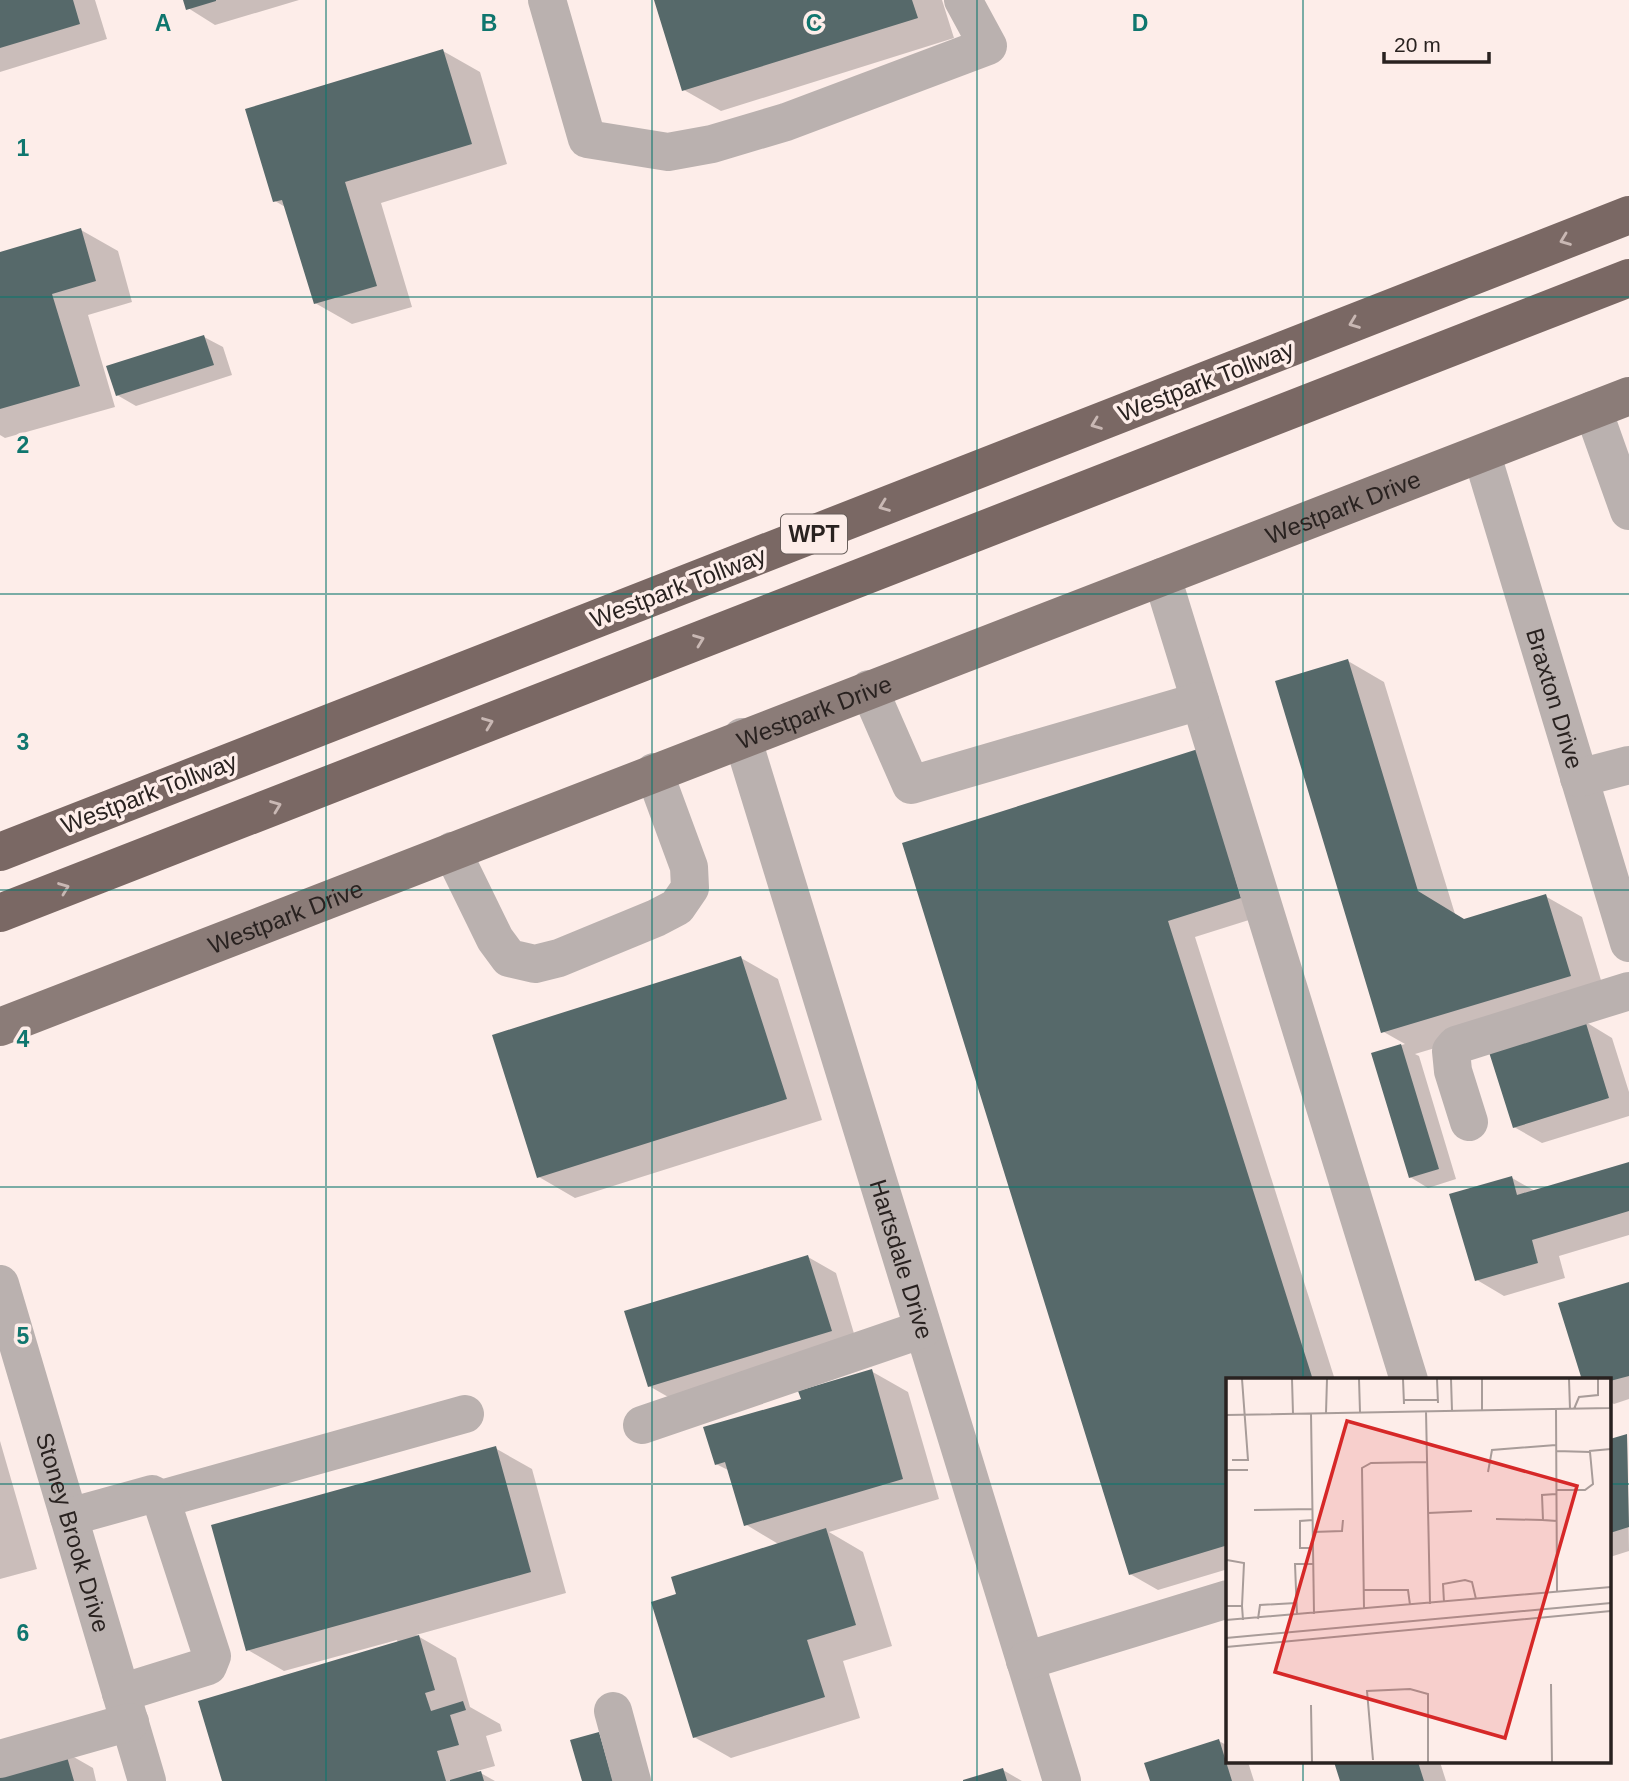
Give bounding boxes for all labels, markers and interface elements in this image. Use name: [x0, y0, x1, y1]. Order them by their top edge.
text: A: [155, 10, 171, 36]
text: B: [481, 10, 497, 36]
text: C: [806, 10, 822, 36]
text: D: [1132, 10, 1148, 36]
scale bar: [1384, 21, 1489, 65]
text: 20 m: [1394, 33, 1441, 56]
text: 1: [17, 135, 30, 161]
one-way arrow: [1560, 232, 1572, 246]
one-way arrow: [1348, 315, 1360, 329]
street label: Westpark Tollway: [1114, 335, 1298, 427]
one-way arrow: [1091, 415, 1103, 429]
text: 2: [17, 432, 29, 458]
street label: Westpark Drive: [1262, 465, 1424, 549]
one-way arrow: [879, 498, 891, 512]
road number: WPT: [781, 514, 847, 554]
street label: Westpark Tollway: [586, 541, 770, 633]
street label: Braxton Drive: [1521, 625, 1589, 772]
one-way arrow: [693, 635, 705, 649]
street label: Westpark Drive: [733, 670, 895, 754]
one-way arrow: [481, 717, 493, 731]
text: 3: [17, 729, 29, 755]
street label: Westpark Tollway: [57, 747, 241, 839]
one-way arrow: [269, 800, 281, 814]
street label: Westpark Drive: [204, 874, 367, 959]
one-way arrow: [57, 883, 69, 897]
text: 4: [17, 1026, 30, 1052]
street label: Hartsdale Drive: [865, 1176, 939, 1342]
text: 5: [17, 1323, 30, 1349]
inset map: [1226, 1378, 1612, 1764]
street label: Stoney Brook Drive: [31, 1429, 116, 1635]
text: 6: [17, 1620, 29, 1646]

